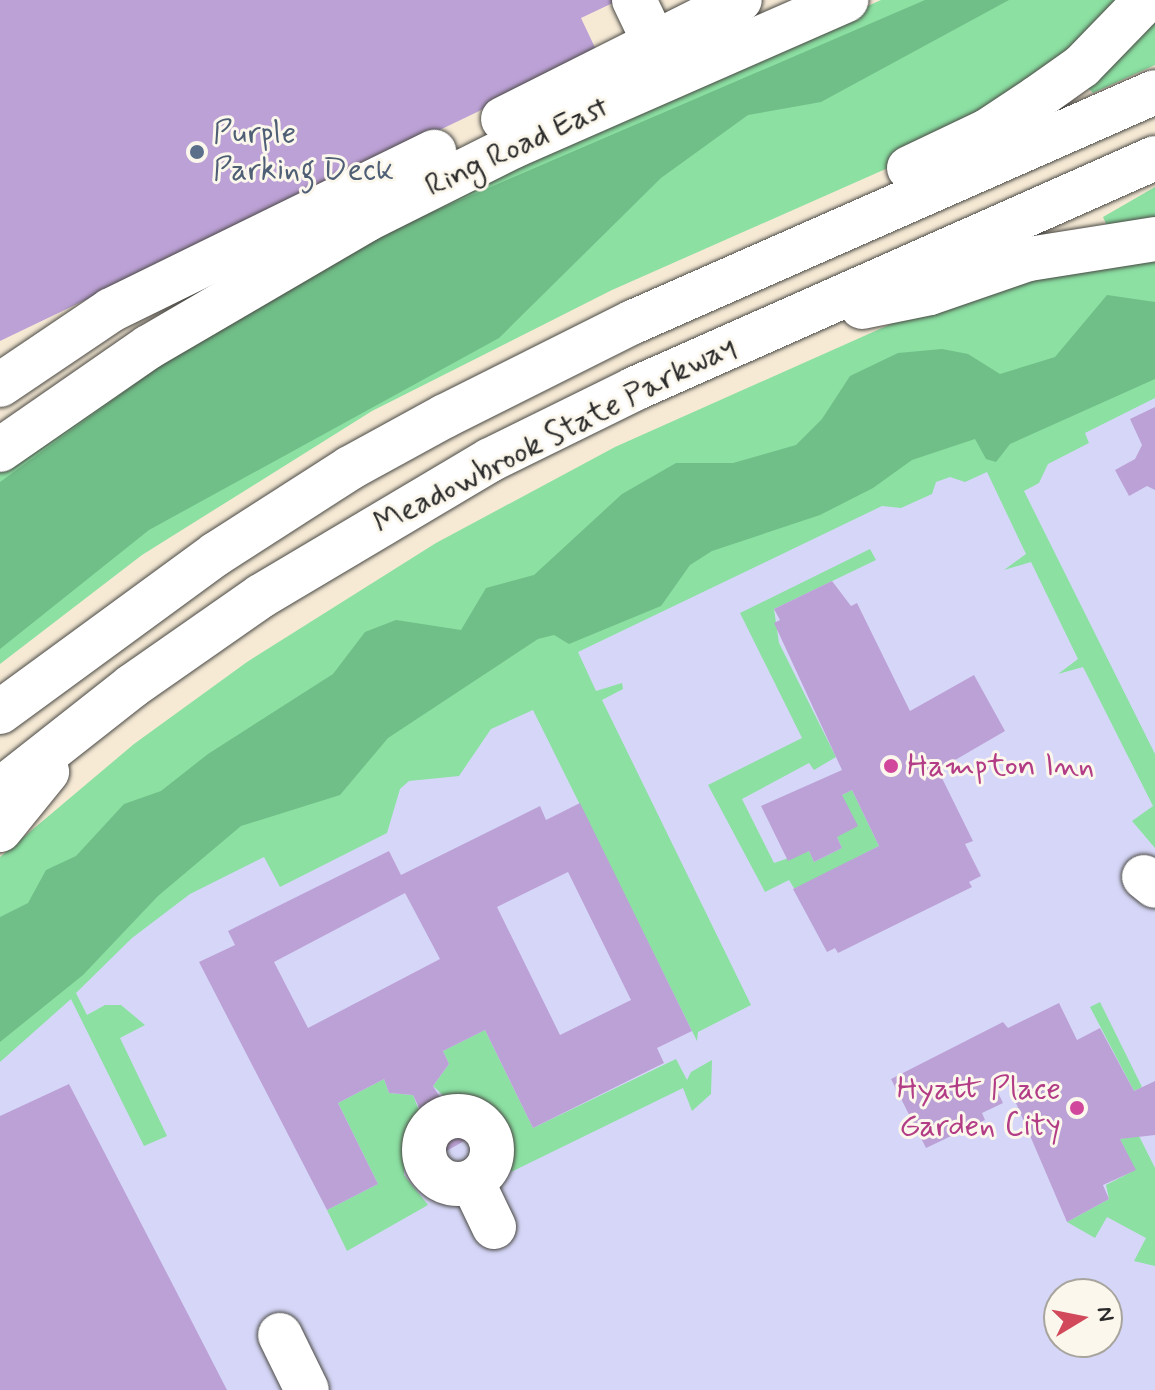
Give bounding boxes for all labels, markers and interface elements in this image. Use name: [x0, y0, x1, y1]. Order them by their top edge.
street label: Ring Road East: [420, 88, 614, 206]
place label: Purple Parking Deck: [213, 115, 391, 190]
marker: Purple Parking Deck: [188, 143, 206, 161]
street label: Meadowbrook State Parkway: [371, 329, 739, 541]
place label: Hampton Inn: [907, 747, 1095, 785]
marker: Hampton Inn: [882, 757, 900, 775]
place label: Hyatt Place Garden City: [897, 1071, 1061, 1146]
marker: Hyatt Place Garden City: [1068, 1099, 1086, 1117]
north arrow: [1043, 1278, 1123, 1358]
text: N: [1090, 1305, 1120, 1324]

